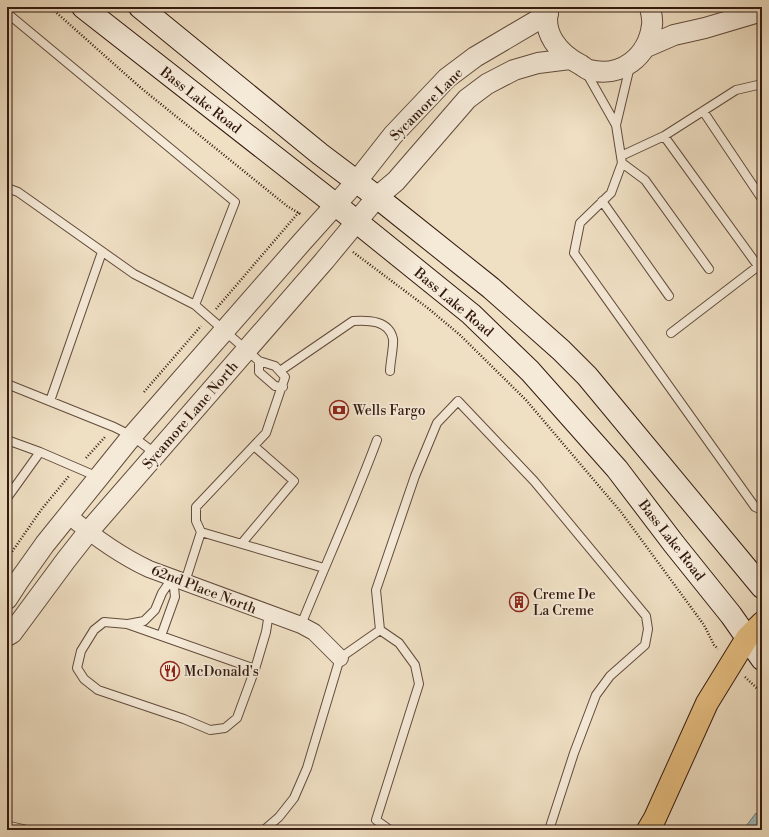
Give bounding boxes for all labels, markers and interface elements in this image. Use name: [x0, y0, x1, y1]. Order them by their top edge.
street label: Bass Lake Road: [155, 63, 245, 138]
street label: Sycamore Lane: [386, 64, 467, 145]
street label: Bass Lake Road: [409, 264, 497, 341]
street label: Sycamore Lane North: [139, 358, 243, 473]
bank icon: Wells Fargo: [328, 399, 350, 421]
place label: Wells Fargo: [352, 402, 426, 420]
street label: Bass Lake Road: [633, 496, 709, 585]
street label: 62nd Place North: [148, 562, 260, 619]
place label: Creme De La Creme: [533, 586, 596, 620]
building icon: Creme De La Creme: [508, 591, 530, 613]
restaurant icon: McDonald's: [159, 660, 181, 682]
place label: McDonald's: [184, 663, 259, 681]

